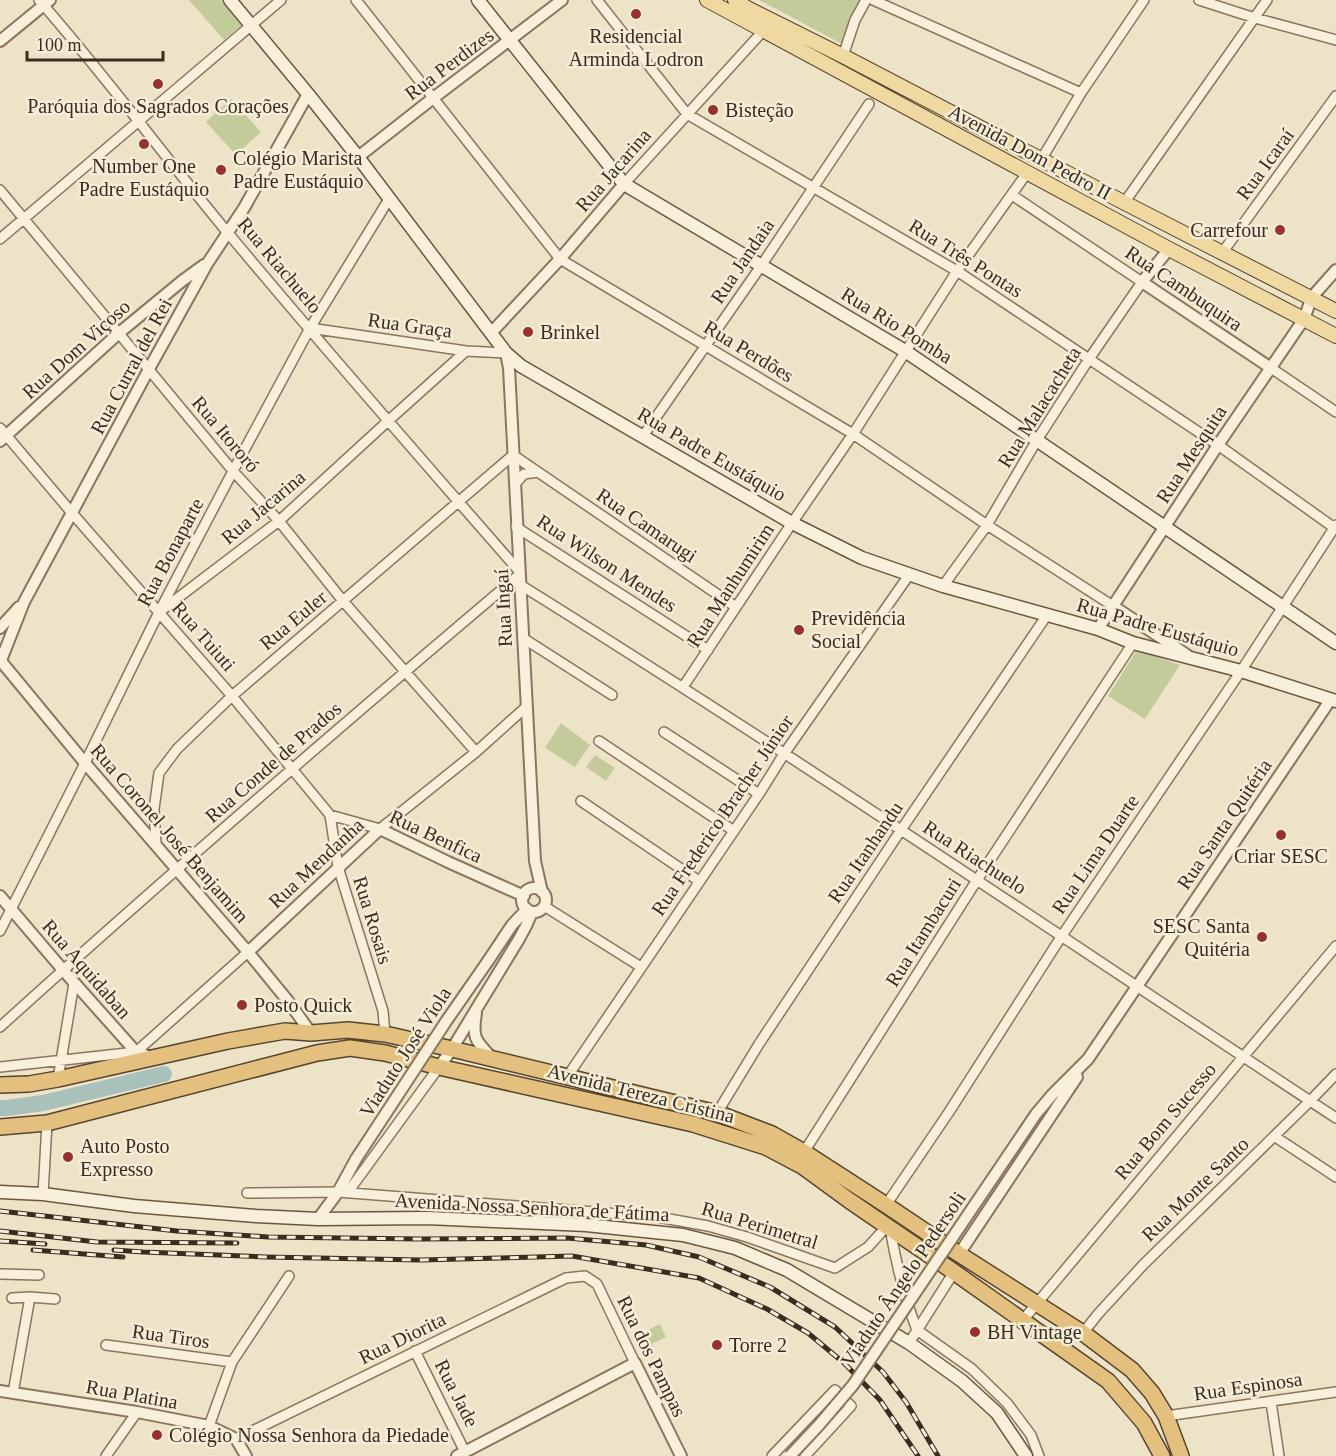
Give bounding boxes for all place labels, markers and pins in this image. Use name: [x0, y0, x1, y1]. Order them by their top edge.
marker: Residencial Arminda Lodron: [629, 7, 643, 21]
place label: Residencial Arminda Lodron: [569, 25, 703, 70]
marker: Paróquia dos Sagrados Corações: [151, 77, 165, 91]
place label: Paróquia dos Sagrados Corações: [27, 95, 289, 118]
place label: Bisteção: [725, 99, 794, 122]
marker: Bisteção: [706, 103, 720, 117]
marker: Number One Padre Eustáquio: [137, 137, 151, 151]
place label: Colégio Marista Padre Eustáquio: [233, 147, 364, 193]
place label: Number One Padre Eustáquio: [79, 155, 209, 201]
marker: Colégio Marista Padre Eustáquio: [214, 163, 228, 177]
place label: Carrefour: [1190, 219, 1268, 241]
marker: Carrefour: [1273, 223, 1287, 237]
place label: Brinkel: [540, 321, 600, 343]
marker: Brinkel: [521, 325, 535, 339]
place label: Previdência Social: [811, 607, 906, 652]
marker: Previdência Social: [792, 623, 806, 637]
marker: Criar SESC: [1274, 828, 1288, 842]
place label: Criar SESC: [1234, 845, 1328, 867]
place label: SESC Santa Quitéria: [1153, 915, 1250, 960]
marker: SESC Santa Quitéria: [1255, 930, 1269, 944]
place label: Posto Quick: [254, 994, 352, 1016]
marker: Posto Quick: [235, 998, 249, 1012]
place label: Auto Posto Expresso: [80, 1135, 169, 1181]
marker: Auto Posto Expresso: [61, 1150, 75, 1164]
place label: BH Vintage: [987, 1321, 1082, 1344]
marker: BH Vintage: [968, 1325, 982, 1339]
place label: Torre 2: [729, 1334, 787, 1356]
marker: Torre 2: [710, 1338, 724, 1352]
place label: Colégio Nossa Senhora da Piedade: [169, 1424, 449, 1447]
marker: Colégio Nossa Senhora da Piedade: [150, 1428, 164, 1442]

